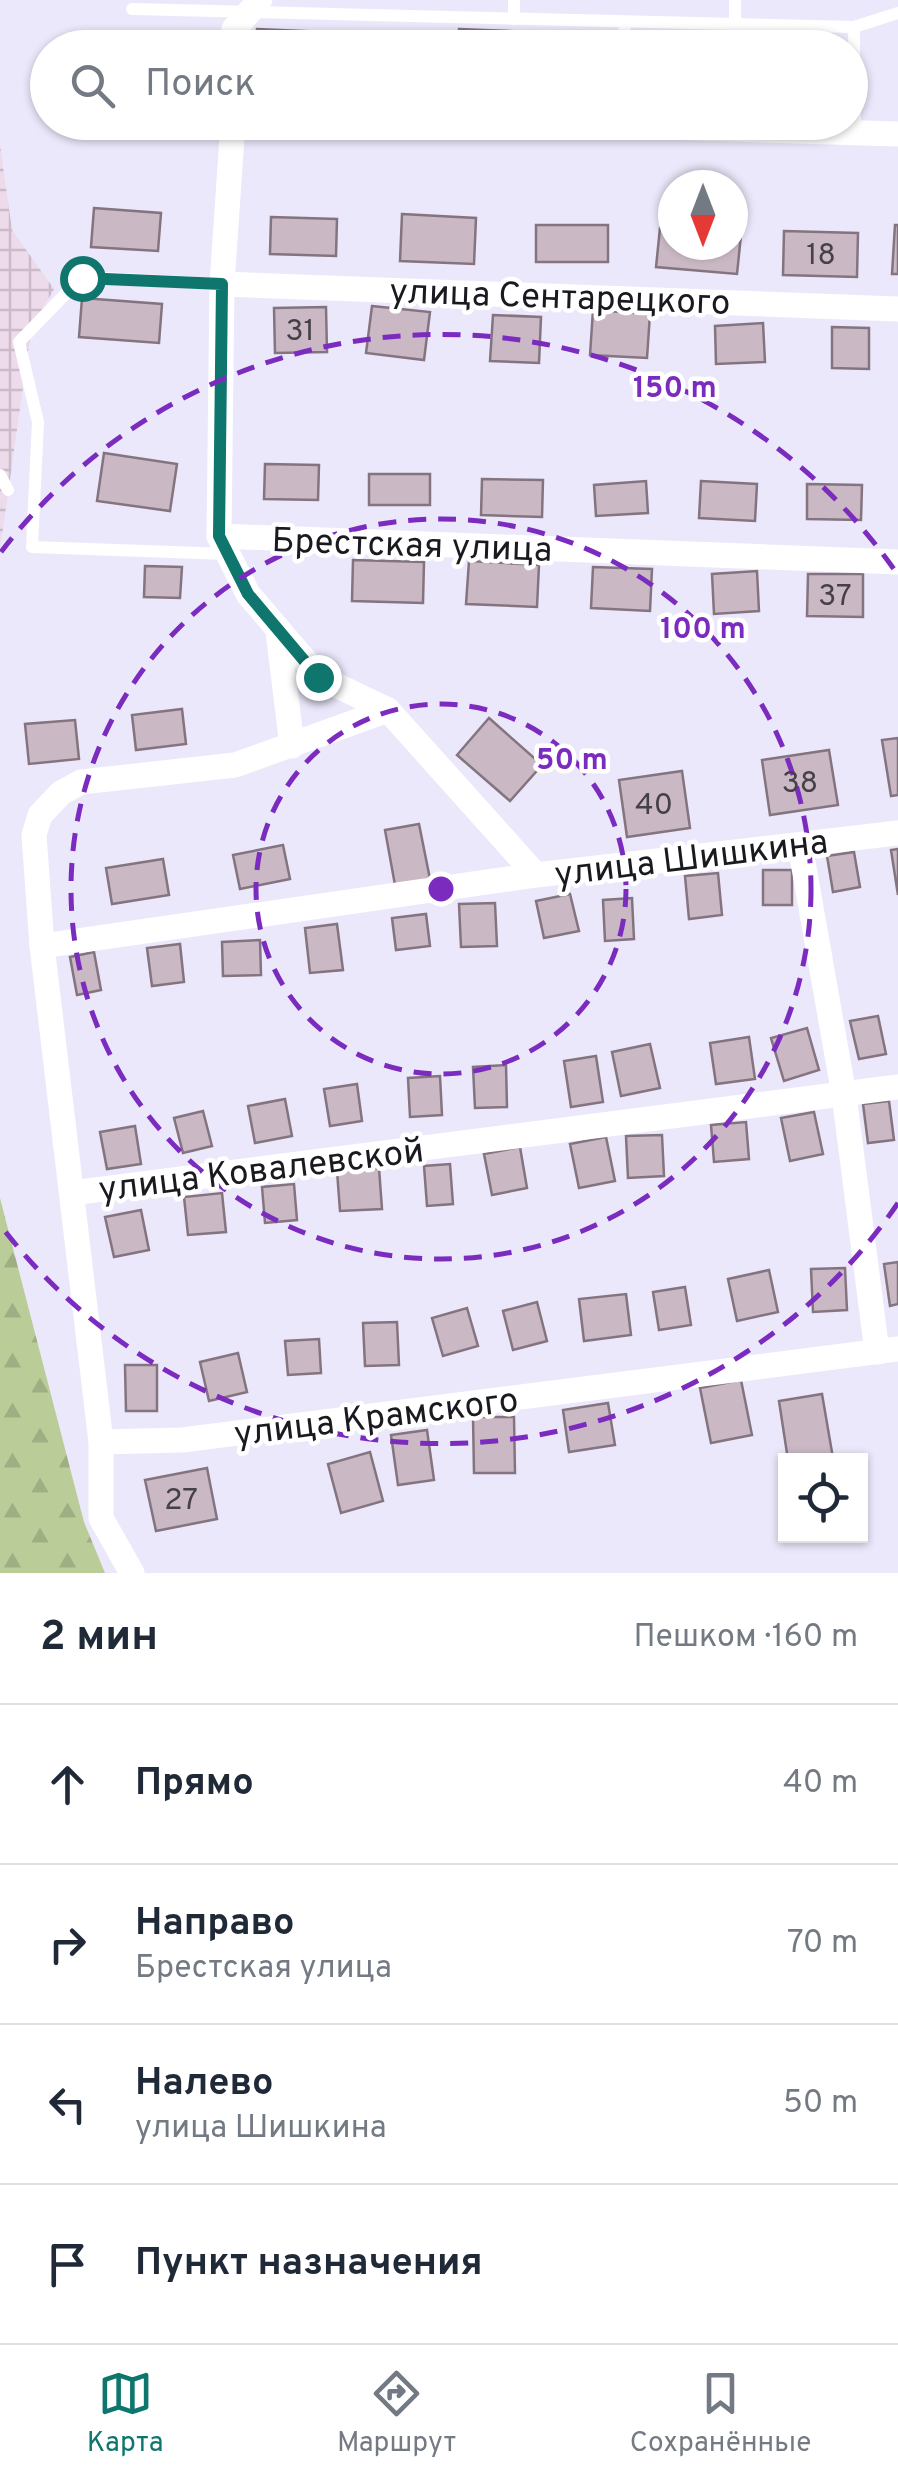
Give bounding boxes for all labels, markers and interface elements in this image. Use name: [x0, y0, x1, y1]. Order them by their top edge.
search box: [30, 30, 868, 140]
icon: search: [65, 58, 120, 113]
text: Поиск: [145, 61, 256, 110]
north arrow: [658, 170, 748, 260]
house number: 18: [806, 238, 836, 275]
route start: [60, 256, 106, 302]
street label: улица Сентарецкого: [389, 271, 731, 327]
house number: 31: [285, 314, 315, 351]
text: 150 m: [633, 371, 717, 408]
street label: Брестская улица: [271, 520, 553, 574]
house number: 37: [818, 579, 852, 616]
text: 100 m: [660, 612, 746, 649]
route end: [296, 655, 342, 701]
text: 50 m: [536, 743, 608, 780]
house number: 38: [782, 766, 818, 803]
house number: 40: [635, 788, 673, 825]
street label: улица Шишкина: [552, 821, 831, 899]
centre of rings: [423, 871, 459, 907]
street label: улица Ковалевской: [96, 1130, 426, 1214]
street label: улица Крамского: [232, 1380, 521, 1458]
map controls: [778, 1453, 868, 1543]
button: locate: [778, 1453, 868, 1543]
house number: 27: [164, 1483, 198, 1520]
text: 2 мин: [40, 1612, 158, 1665]
text: Пешком · 160 m: [633, 1618, 858, 1658]
icon: ahead: [40, 1757, 95, 1812]
text: Прямо: [135, 1760, 254, 1809]
text: 40 m: [783, 1764, 858, 1804]
text: Направо: [135, 1900, 295, 1949]
icon: right: [40, 1917, 95, 1972]
text: 70 m: [787, 1924, 858, 1964]
text: Брестская улица: [135, 1949, 392, 1989]
text: Налево: [135, 2060, 274, 2109]
icon: left: [40, 2077, 95, 2132]
text: 50 m: [783, 2084, 858, 2124]
text: улица Шишкина: [135, 2109, 387, 2149]
icon: arrive: [40, 2237, 95, 2292]
text: Пункт назначения: [135, 2240, 483, 2289]
tab: Карта: [87, 2366, 163, 2462]
tab: Маршрут: [337, 2366, 456, 2462]
tab: Сохранённые: [630, 2366, 811, 2462]

